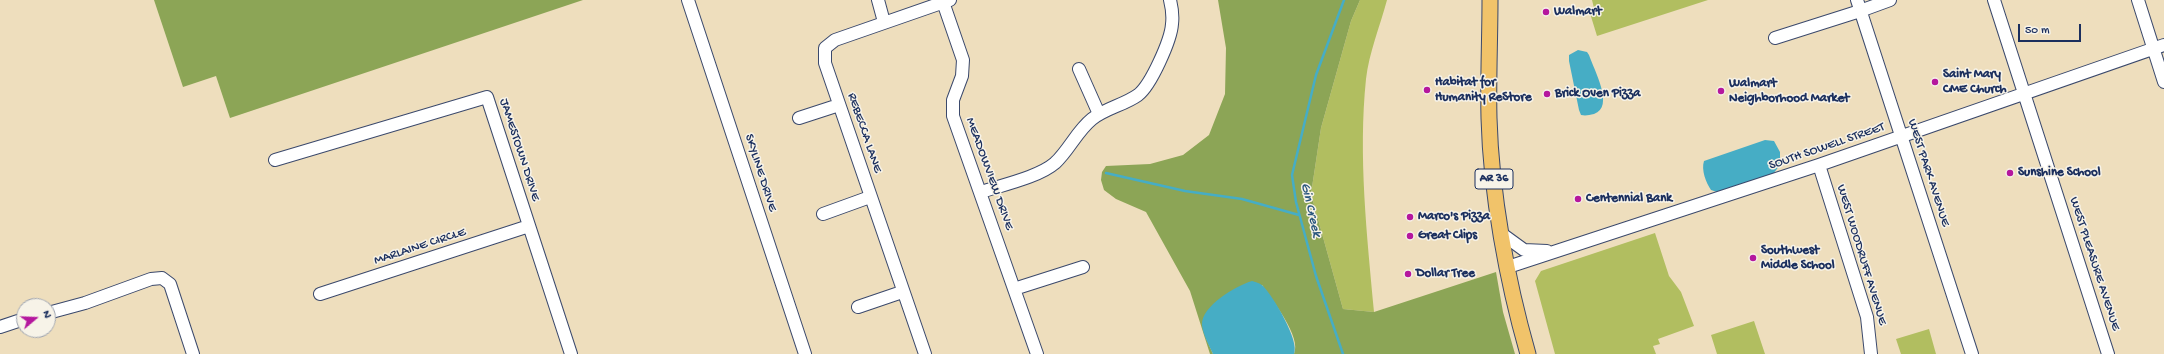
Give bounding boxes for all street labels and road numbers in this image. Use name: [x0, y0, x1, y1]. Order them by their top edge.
street label: REBECCA LANE: [843, 91, 885, 175]
street label: JAMESTOWN DRIVE: [495, 97, 543, 203]
street label: MEADOWVIEW DRIVE: [961, 116, 1017, 232]
street label: WEST PARK AVENUE: [1903, 117, 1953, 229]
street label: SOUTH SOWELL STREET: [1767, 120, 1887, 174]
street label: SKYLINE DRIVE: [740, 132, 780, 214]
road number: AR 36: [1475, 169, 1513, 189]
street label: WEST WOODRUFF AVENUE: [1832, 183, 1890, 327]
street label: WEST PLEASURE AVENUE: [2065, 195, 2123, 333]
street label: MARLAINE CIRCLE: [372, 225, 468, 269]

